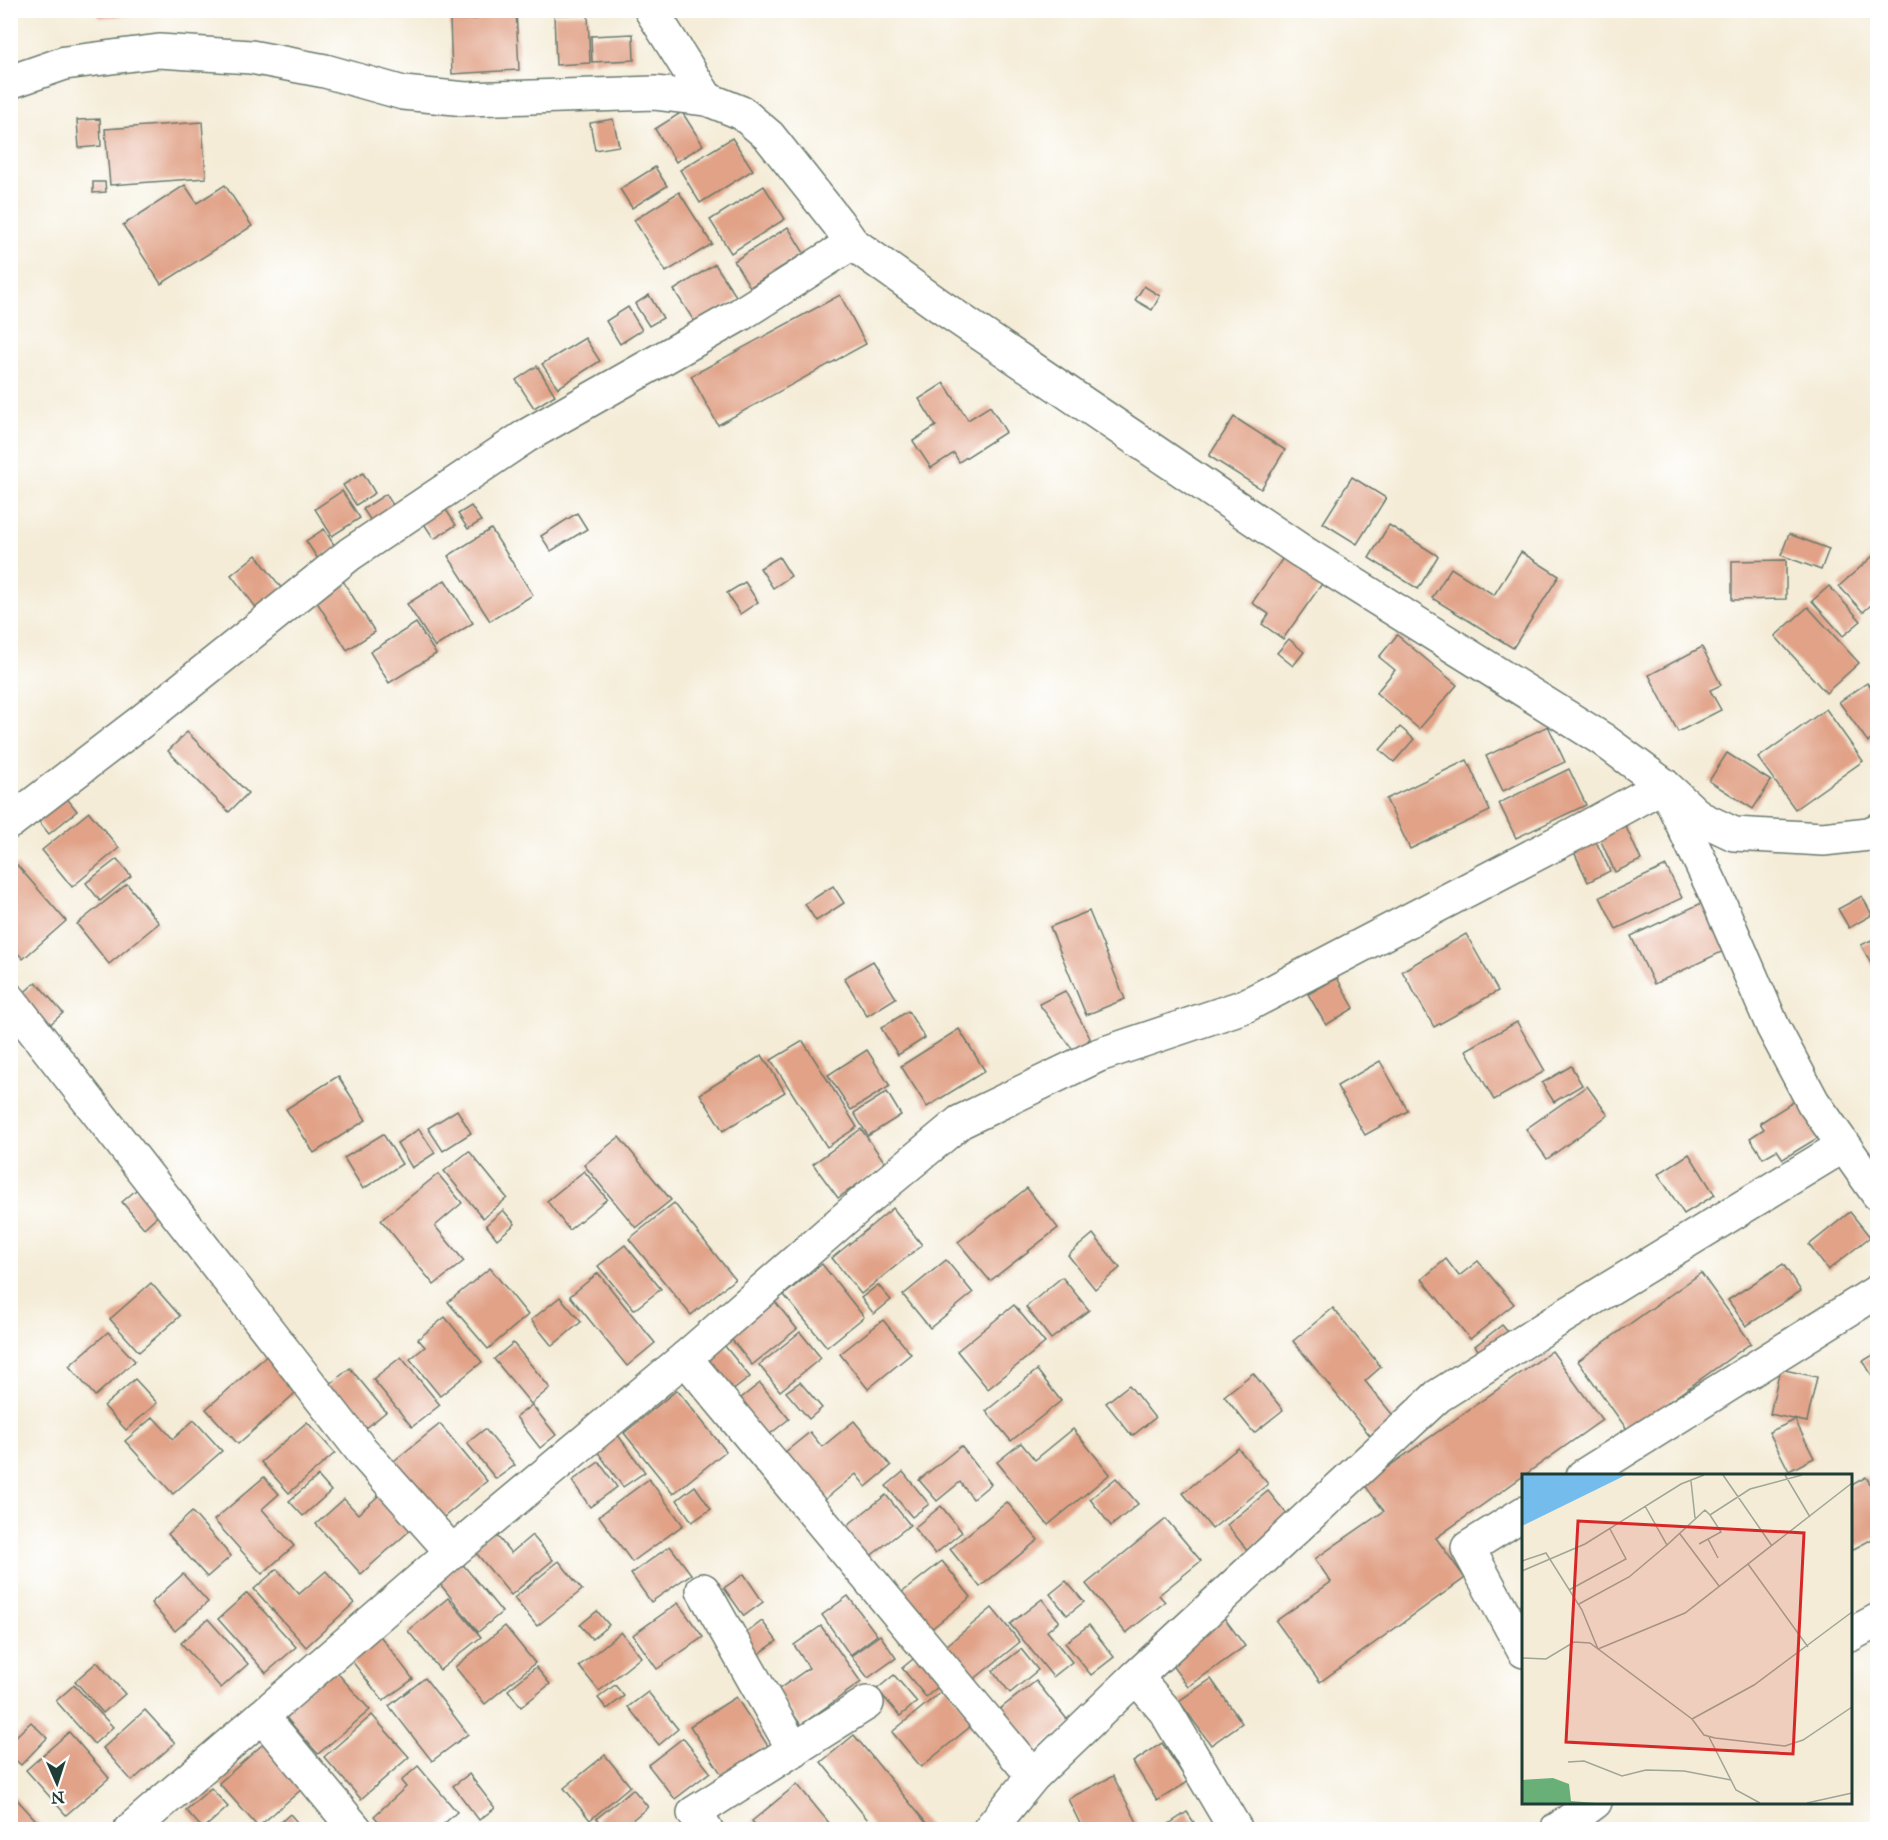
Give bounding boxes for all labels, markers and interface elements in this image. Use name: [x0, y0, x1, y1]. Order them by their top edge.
inset map: [1522, 1474, 1852, 1804]
north arrow: [27, 1753, 87, 1813]
text: N: [50, 1788, 65, 1807]

